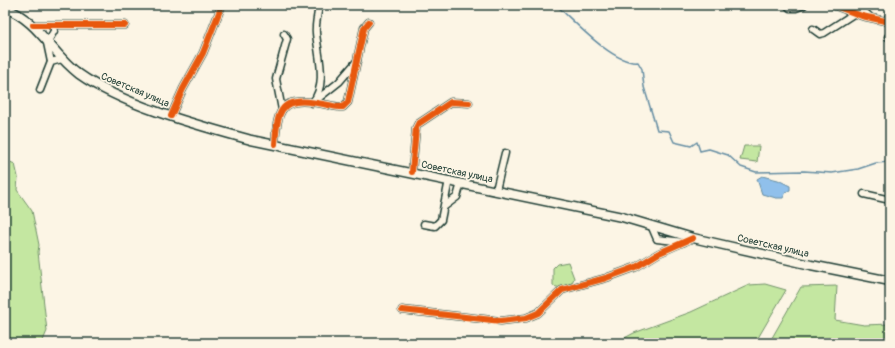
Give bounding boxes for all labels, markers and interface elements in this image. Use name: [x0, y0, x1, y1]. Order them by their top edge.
street label: Советская улица: [99, 70, 171, 110]
street label: Советская улица: [420, 159, 494, 186]
street label: Советская улица: [736, 232, 810, 260]

